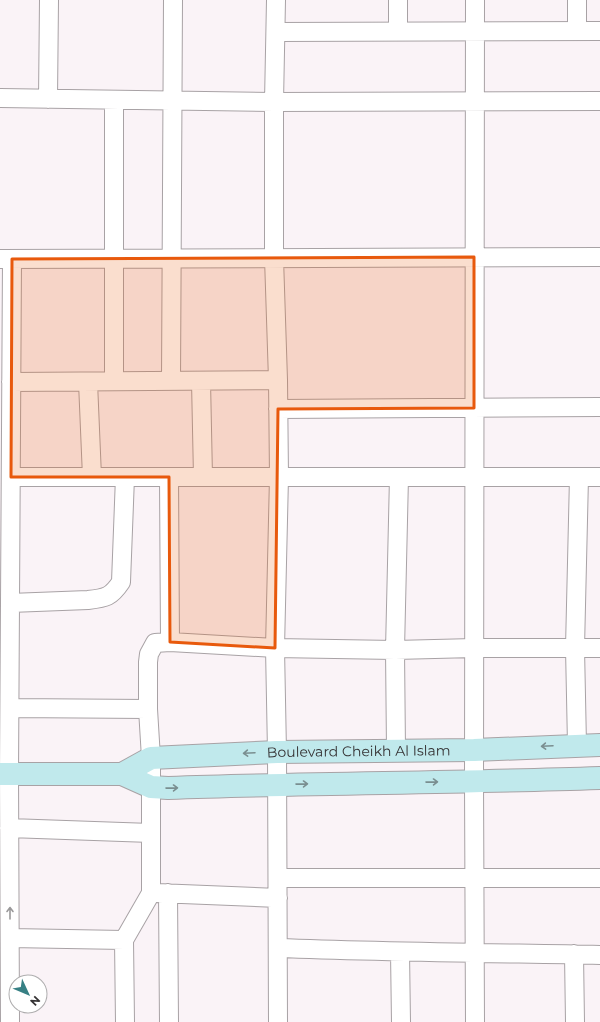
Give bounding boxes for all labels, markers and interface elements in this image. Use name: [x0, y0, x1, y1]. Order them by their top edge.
street label: Boulevard Cheikh Al Islam: [266, 741, 451, 761]
one-way arrow: [541, 743, 554, 750]
one-way arrow: [243, 750, 256, 757]
one-way arrow: [425, 779, 438, 786]
one-way arrow: [295, 780, 308, 788]
one-way arrow: [165, 784, 178, 792]
one-way arrow: [6, 907, 14, 920]
north arrow: [8, 974, 48, 1014]
text: N: [27, 993, 43, 1009]

